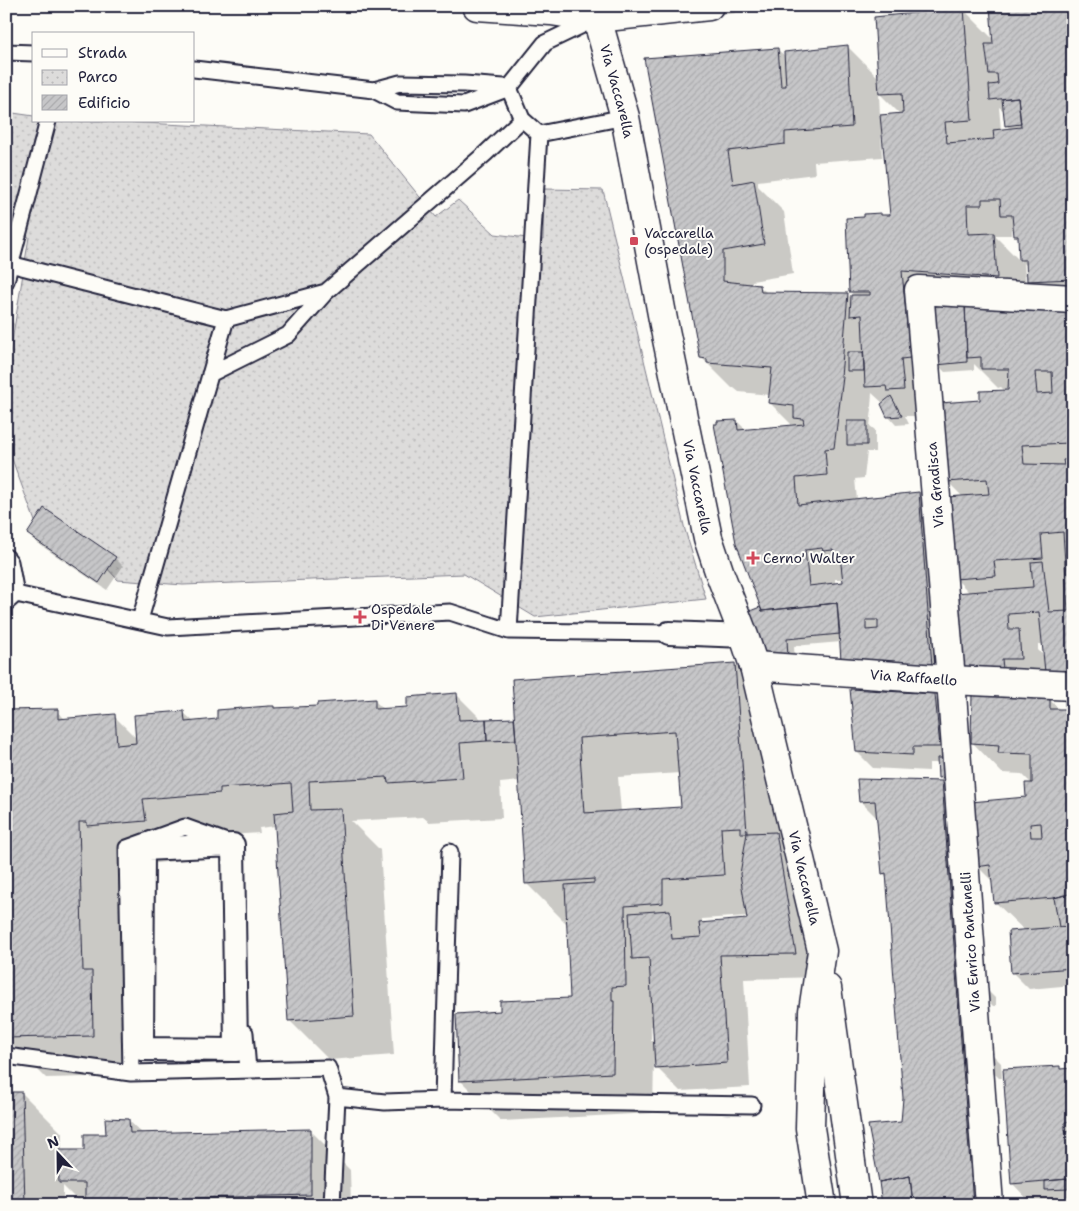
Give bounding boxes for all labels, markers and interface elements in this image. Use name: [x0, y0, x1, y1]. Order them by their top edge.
legend: [32, 32, 195, 122]
street label: Via Vaccarella: [596, 42, 638, 140]
text: Strada: [78, 43, 127, 63]
text: Parco: [78, 67, 118, 87]
text: Edificio: [78, 93, 130, 113]
place label: Vaccarella (ospedale): [644, 224, 714, 258]
marker: Vaccarella (ospedale): [628, 235, 640, 247]
street label: Via Vaccarella: [679, 438, 716, 536]
street label: Via Gradisca: [922, 441, 948, 529]
place label: Cerno' Walter: [763, 549, 856, 567]
marker: Cerno' Walter: [747, 552, 759, 564]
place label: Ospedale Di Venere: [371, 600, 435, 634]
marker: Ospedale Di Venere: [353, 610, 367, 624]
street label: Via Raffaello: [869, 665, 958, 689]
street label: Via Vaccarella: [785, 829, 825, 927]
street label: Via Enrico Pantanelli: [956, 871, 984, 1013]
north arrow: [32, 1128, 82, 1178]
text: N: [45, 1132, 62, 1152]

